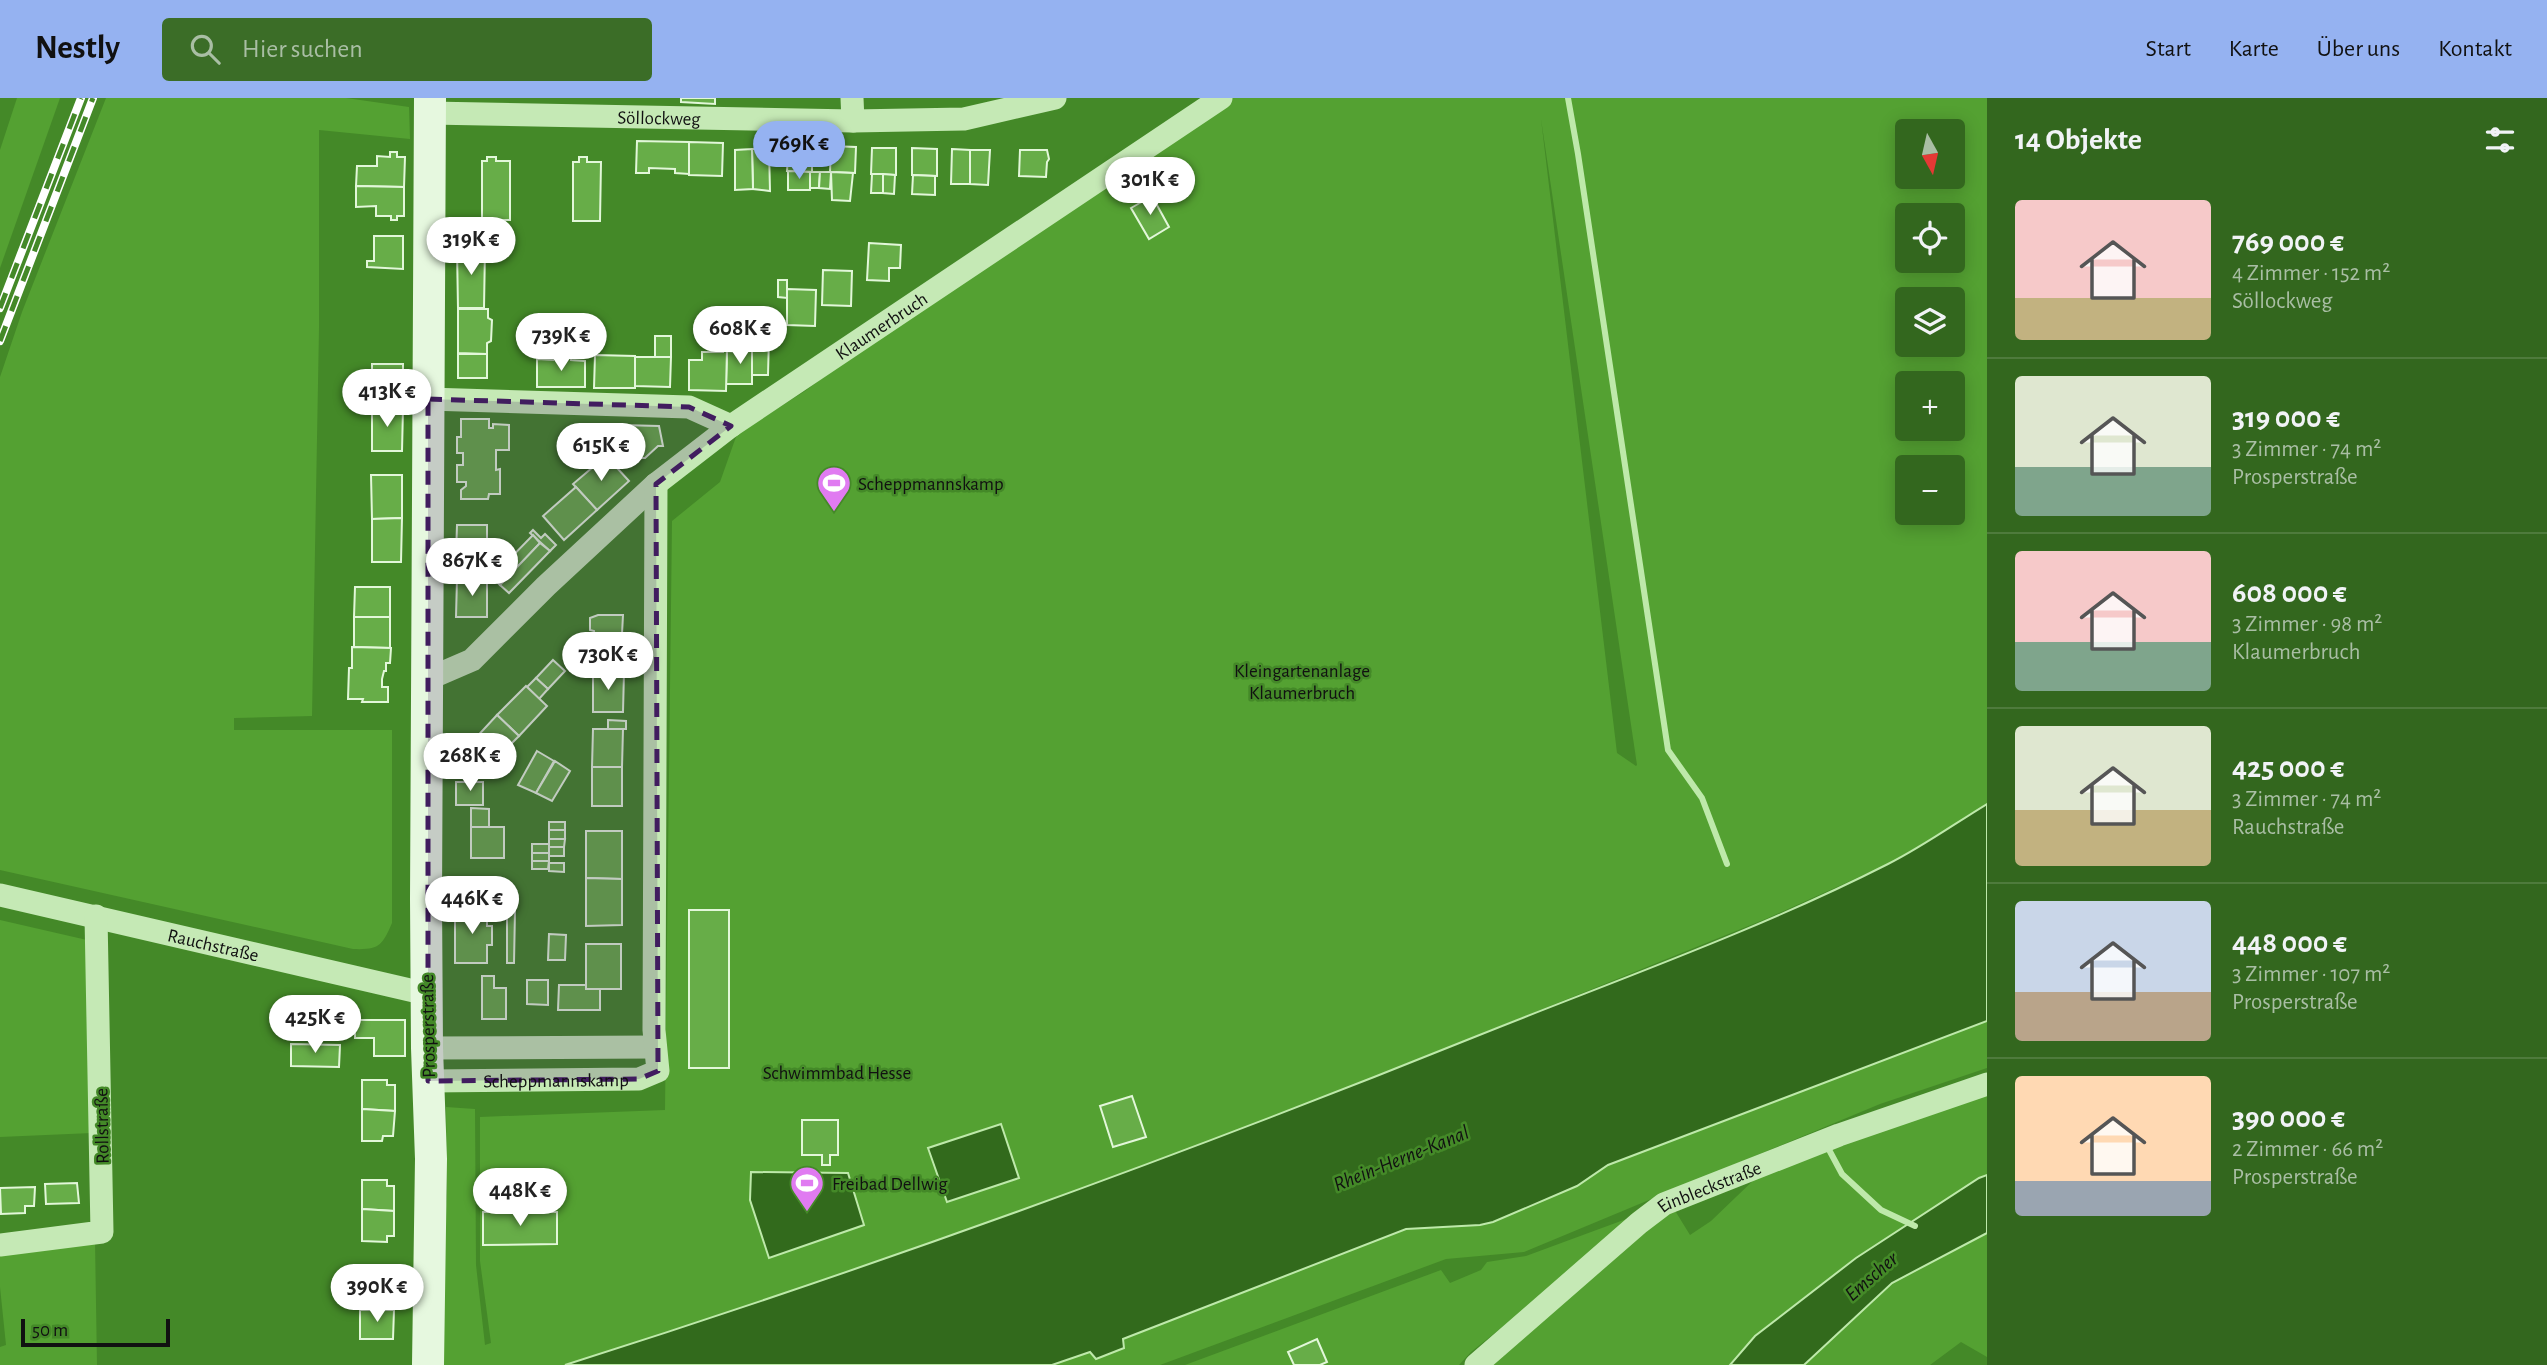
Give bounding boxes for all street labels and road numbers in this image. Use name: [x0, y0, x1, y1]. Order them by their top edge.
street label: Söllockweg: [617, 109, 701, 129]
street label: Klaumerbruch: [833, 289, 931, 364]
street label: Rauchstraße: [166, 926, 260, 966]
street label: Prosperstraße: [418, 974, 439, 1078]
street label: Scheppmannskamp: [483, 1071, 629, 1091]
street label: Rollstraße: [92, 1088, 113, 1164]
street label: Einbleckstraße: [1654, 1159, 1764, 1217]

